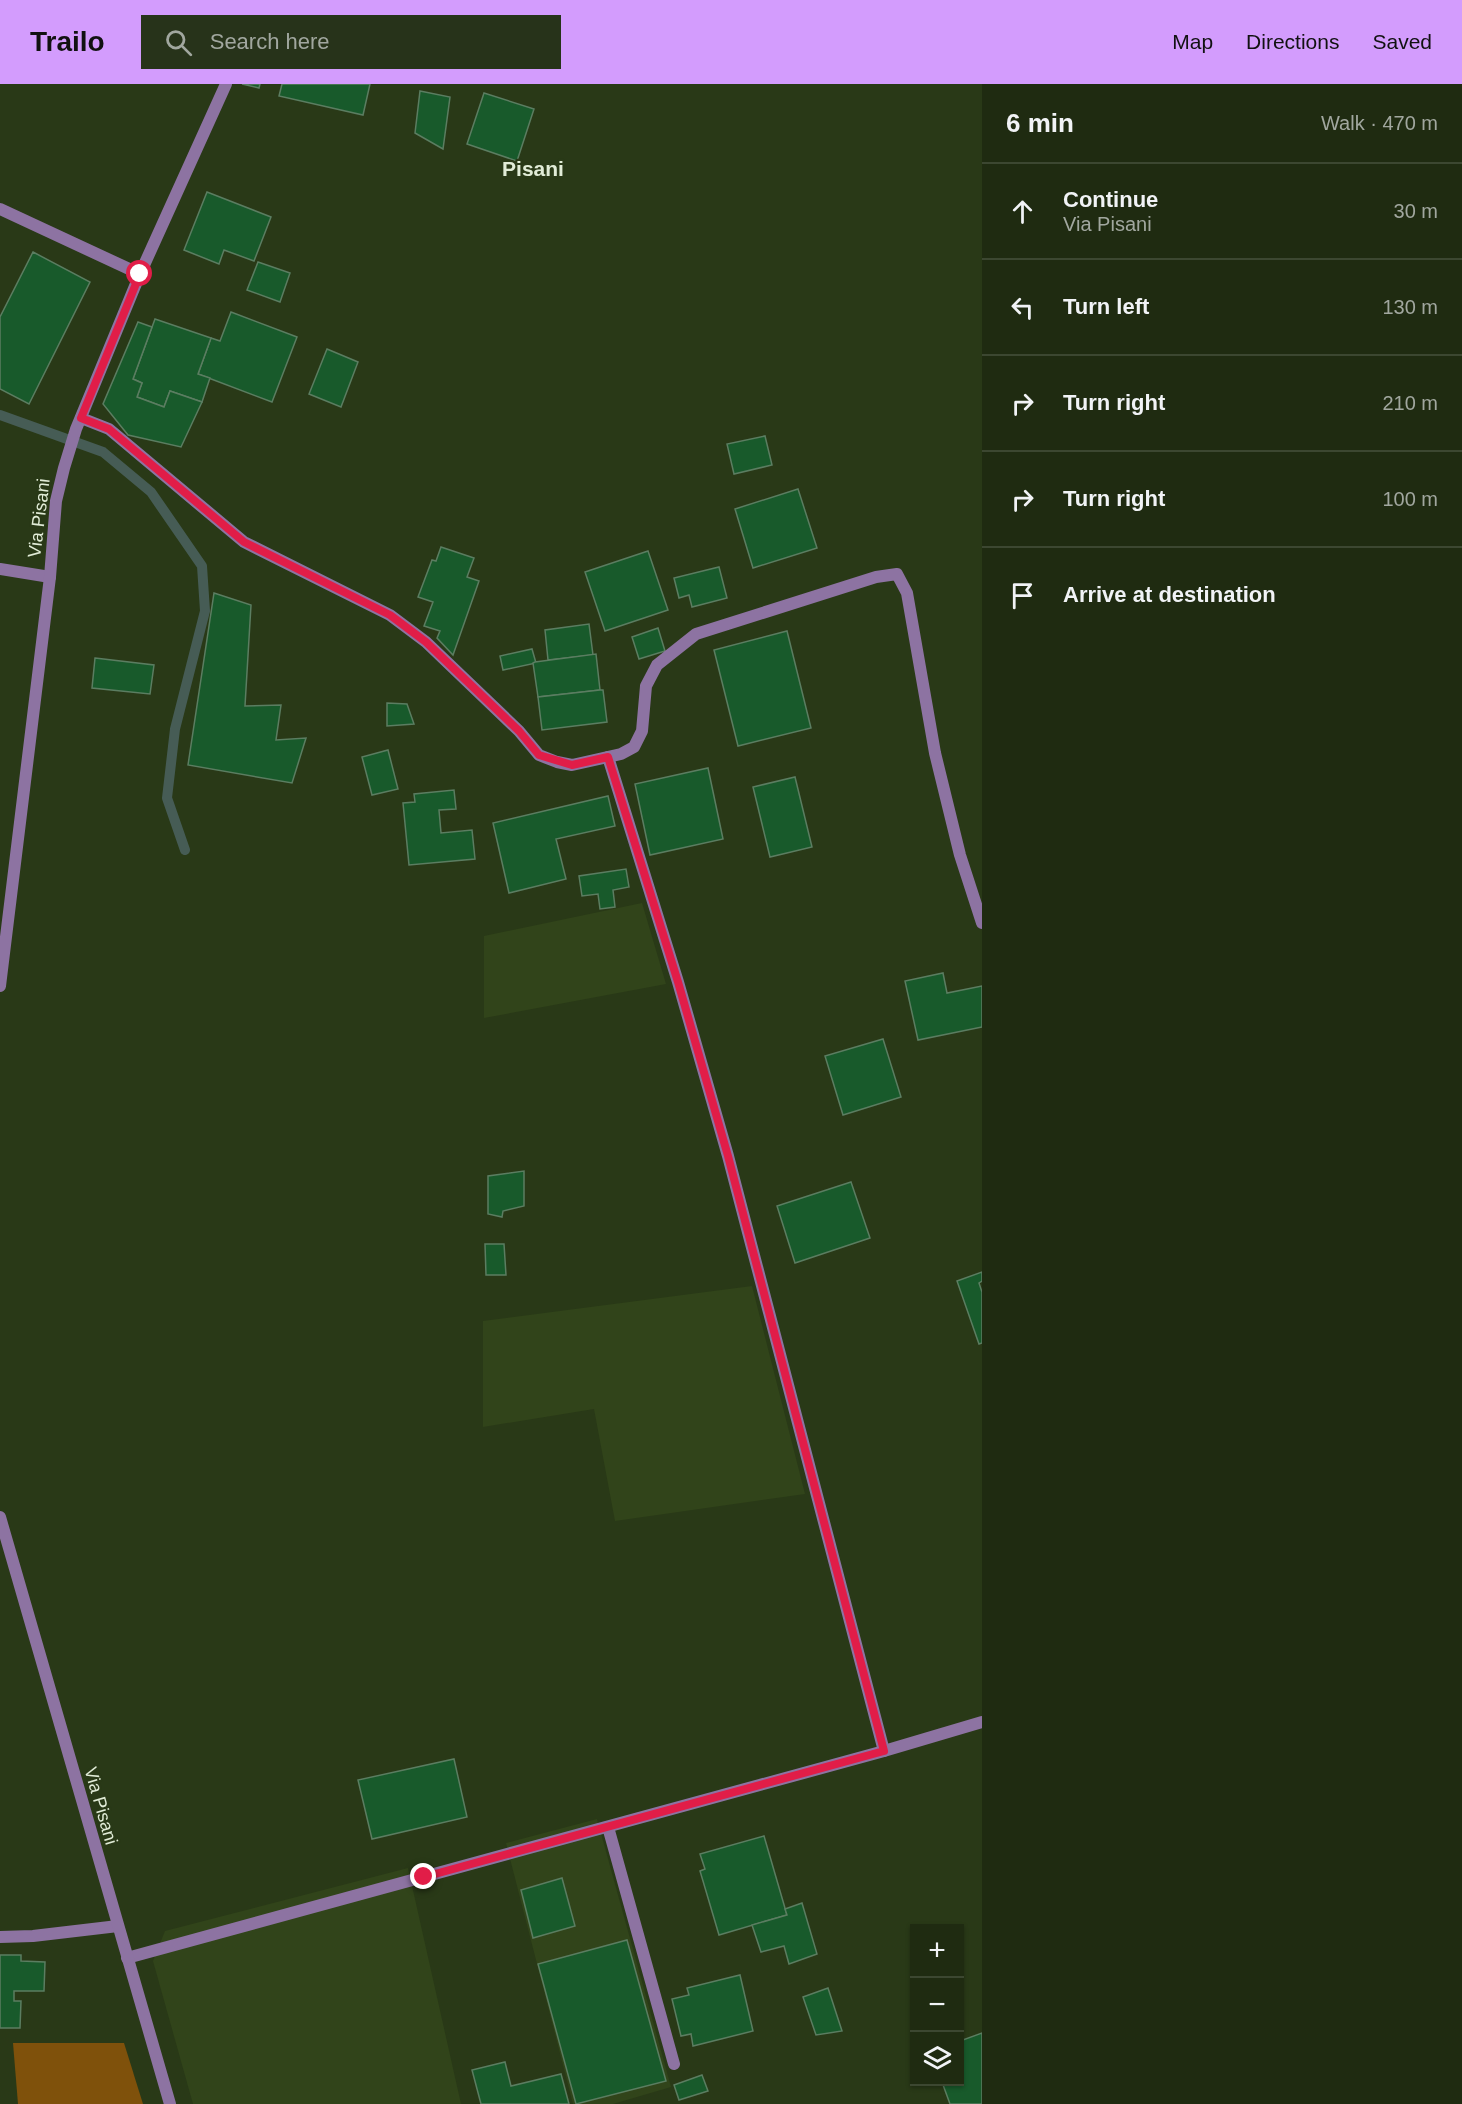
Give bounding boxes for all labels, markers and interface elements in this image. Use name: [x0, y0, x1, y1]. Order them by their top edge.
search box: [141, 15, 561, 69]
text: Trailo: [30, 26, 105, 57]
icon: search: [162, 26, 195, 59]
text: Search here: [210, 29, 330, 54]
text: Map: [1172, 30, 1213, 53]
text: Directions: [1246, 30, 1339, 53]
text: Saved: [1372, 30, 1432, 53]
text: 6 min: [1006, 108, 1074, 138]
text: Walk · 470 m: [1321, 112, 1438, 134]
district label: Pisani: [502, 157, 564, 180]
text: Continue: [1063, 187, 1158, 212]
icon: ahead: [1006, 195, 1039, 228]
text: 30 m: [1394, 200, 1438, 222]
text: Via Pisani: [1063, 213, 1152, 235]
route start: [126, 260, 152, 286]
icon: left: [1006, 291, 1039, 324]
text: Turn left: [1063, 294, 1149, 319]
text: 130 m: [1382, 296, 1438, 318]
icon: right: [1006, 387, 1039, 420]
text: Turn right: [1063, 390, 1165, 415]
text: 210 m: [1382, 392, 1438, 414]
street label: Via Pisani: [24, 477, 54, 559]
icon: right: [1006, 483, 1039, 516]
text: Turn right: [1063, 486, 1165, 511]
text: 100 m: [1382, 488, 1438, 510]
icon: arrive: [1006, 579, 1039, 612]
text: Arrive at destination: [1063, 582, 1276, 607]
street label: Via Pisani: [80, 1765, 122, 1847]
route end: [410, 1863, 436, 1889]
map controls: [910, 1924, 964, 2086]
button: +: [910, 1924, 964, 1978]
button: −: [910, 1978, 964, 2032]
button: layers: [910, 2032, 964, 2086]

